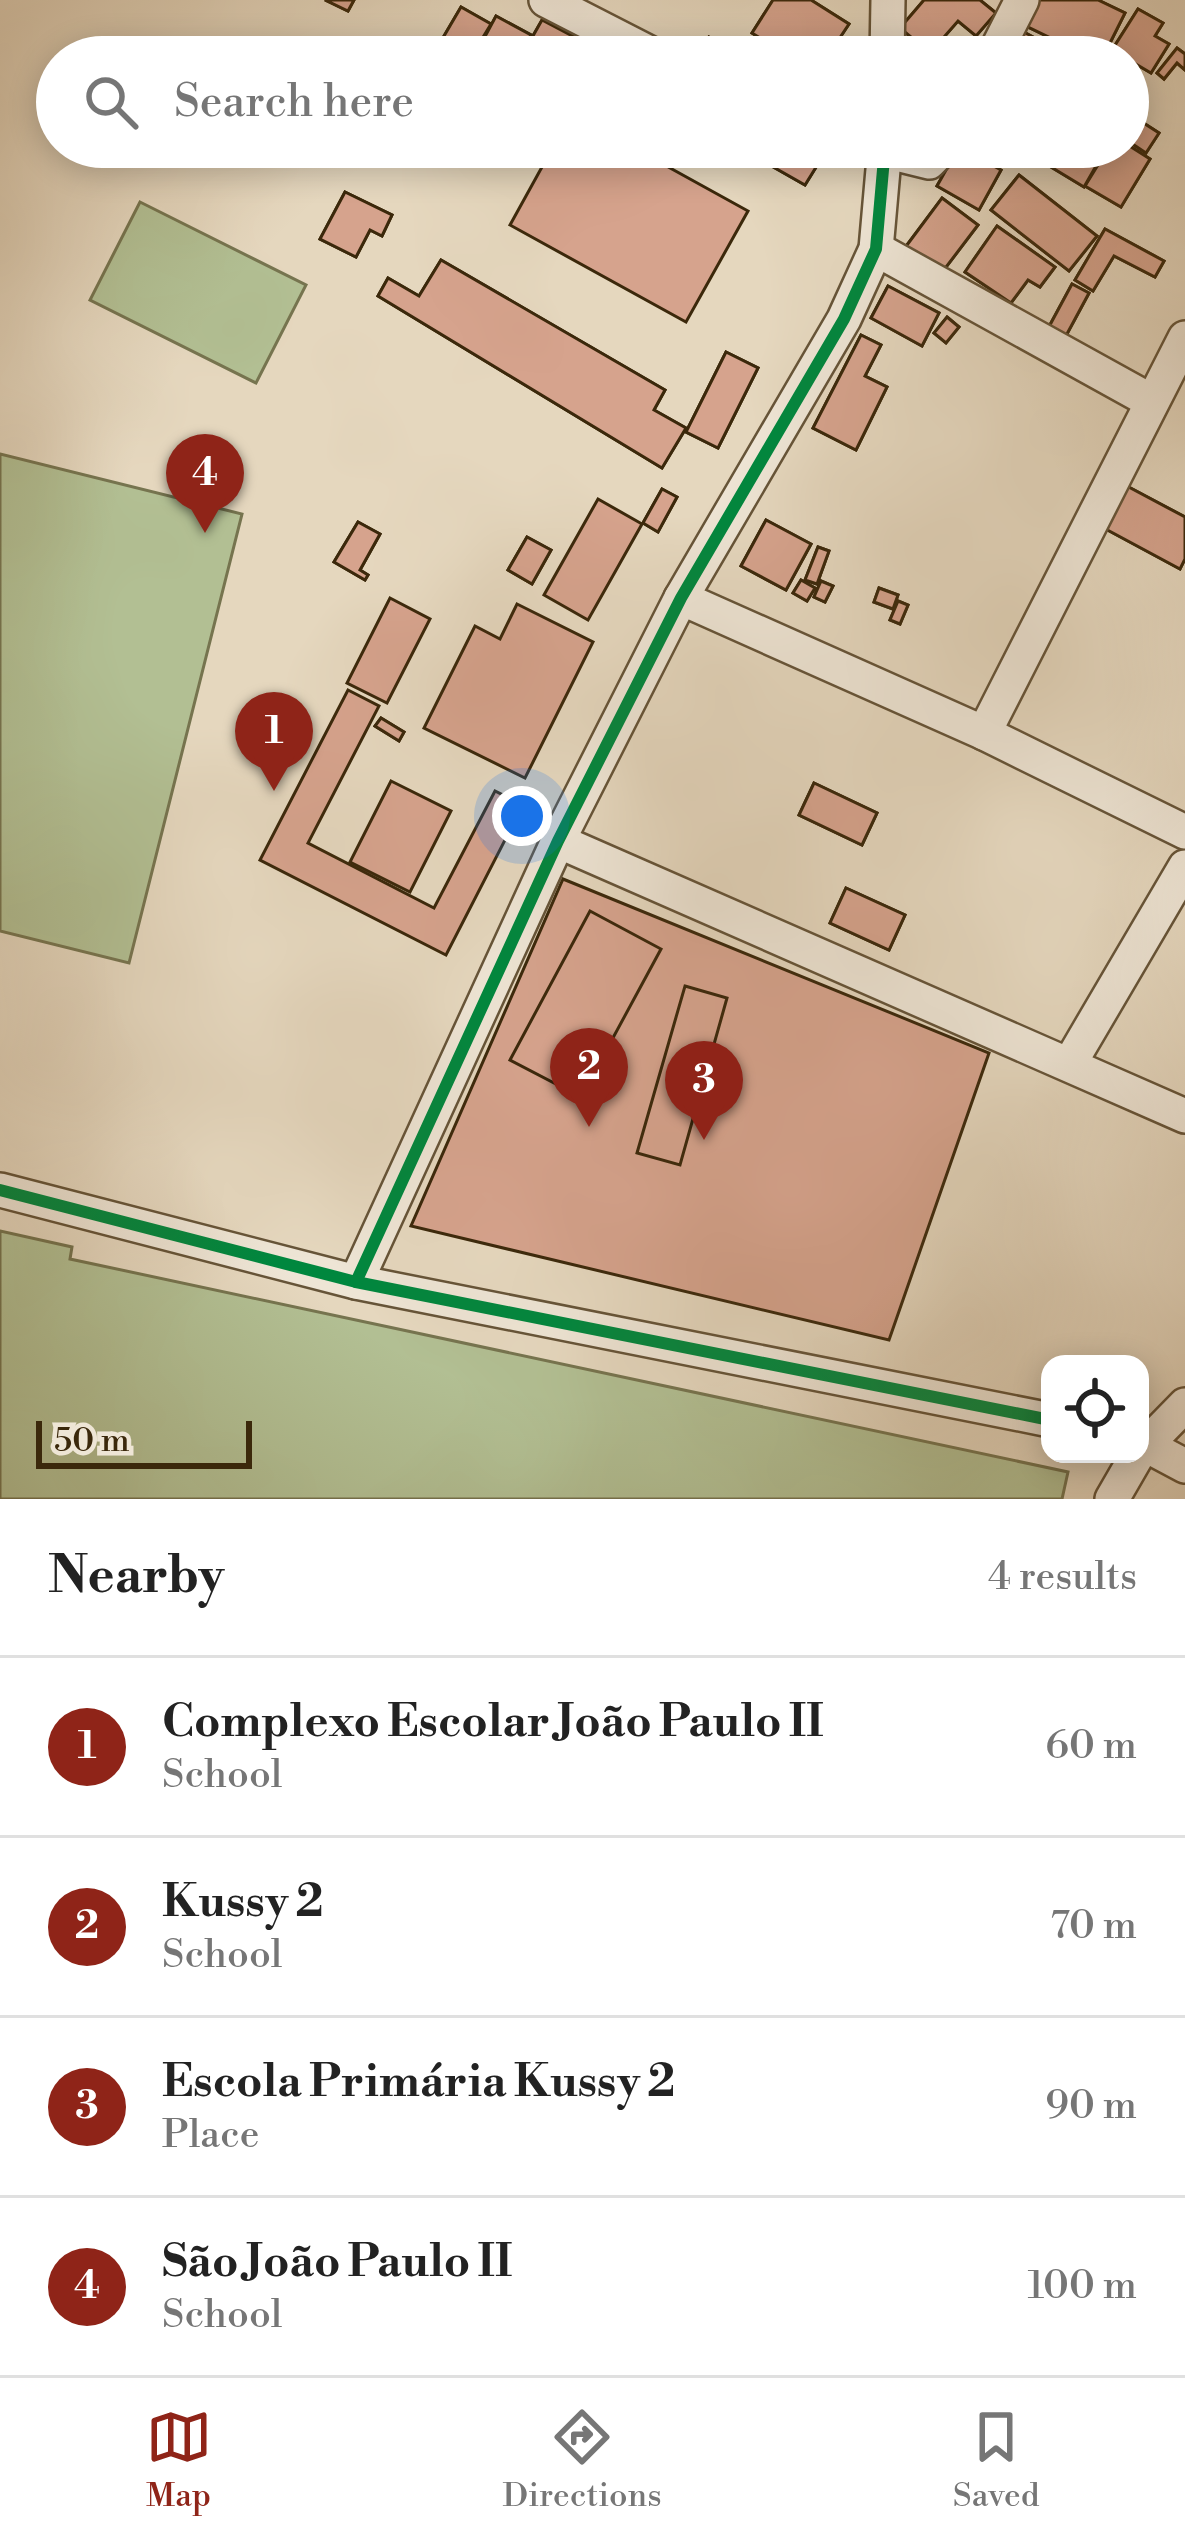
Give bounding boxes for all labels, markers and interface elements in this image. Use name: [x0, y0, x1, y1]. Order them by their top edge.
search box: [36, 36, 1149, 168]
icon: search: [78, 69, 144, 135]
text: Search here: [174, 74, 414, 131]
pin: 4: [166, 434, 244, 533]
pin: 1: [235, 692, 313, 791]
your location: [492, 786, 552, 846]
pin: 2: [550, 1028, 628, 1127]
pin: 3: [665, 1041, 743, 1140]
map controls: [1041, 1355, 1149, 1463]
button: locate: [1041, 1355, 1149, 1463]
scale bar: [36, 1415, 252, 1468]
text: 50 m: [54, 1421, 130, 1462]
text: Nearby: [48, 1545, 224, 1609]
text: 4 results: [988, 1553, 1137, 1602]
text: Complexo Escolar João Paulo II: [162, 1694, 824, 1751]
text: 1: [78, 1722, 96, 1771]
text: 60 m: [1045, 1722, 1137, 1771]
text: School: [162, 1751, 282, 1800]
text: Kussy 2: [162, 1874, 324, 1931]
text: 2: [75, 1902, 99, 1951]
text: 70 m: [1050, 1902, 1137, 1951]
text: School: [162, 1931, 282, 1980]
text: Escola Primária Kussy 2: [162, 2054, 675, 2111]
text: 3: [75, 2082, 99, 2131]
text: 90 m: [1045, 2082, 1137, 2131]
text: Place: [162, 2111, 259, 2160]
text: São João Paulo II: [162, 2234, 512, 2291]
text: 4: [74, 2262, 100, 2311]
text: 100 m: [1028, 2262, 1137, 2311]
text: School: [162, 2291, 282, 2340]
tab: Map: [146, 2404, 212, 2517]
tab: Directions: [503, 2404, 662, 2517]
tab: Saved: [953, 2404, 1039, 2517]

